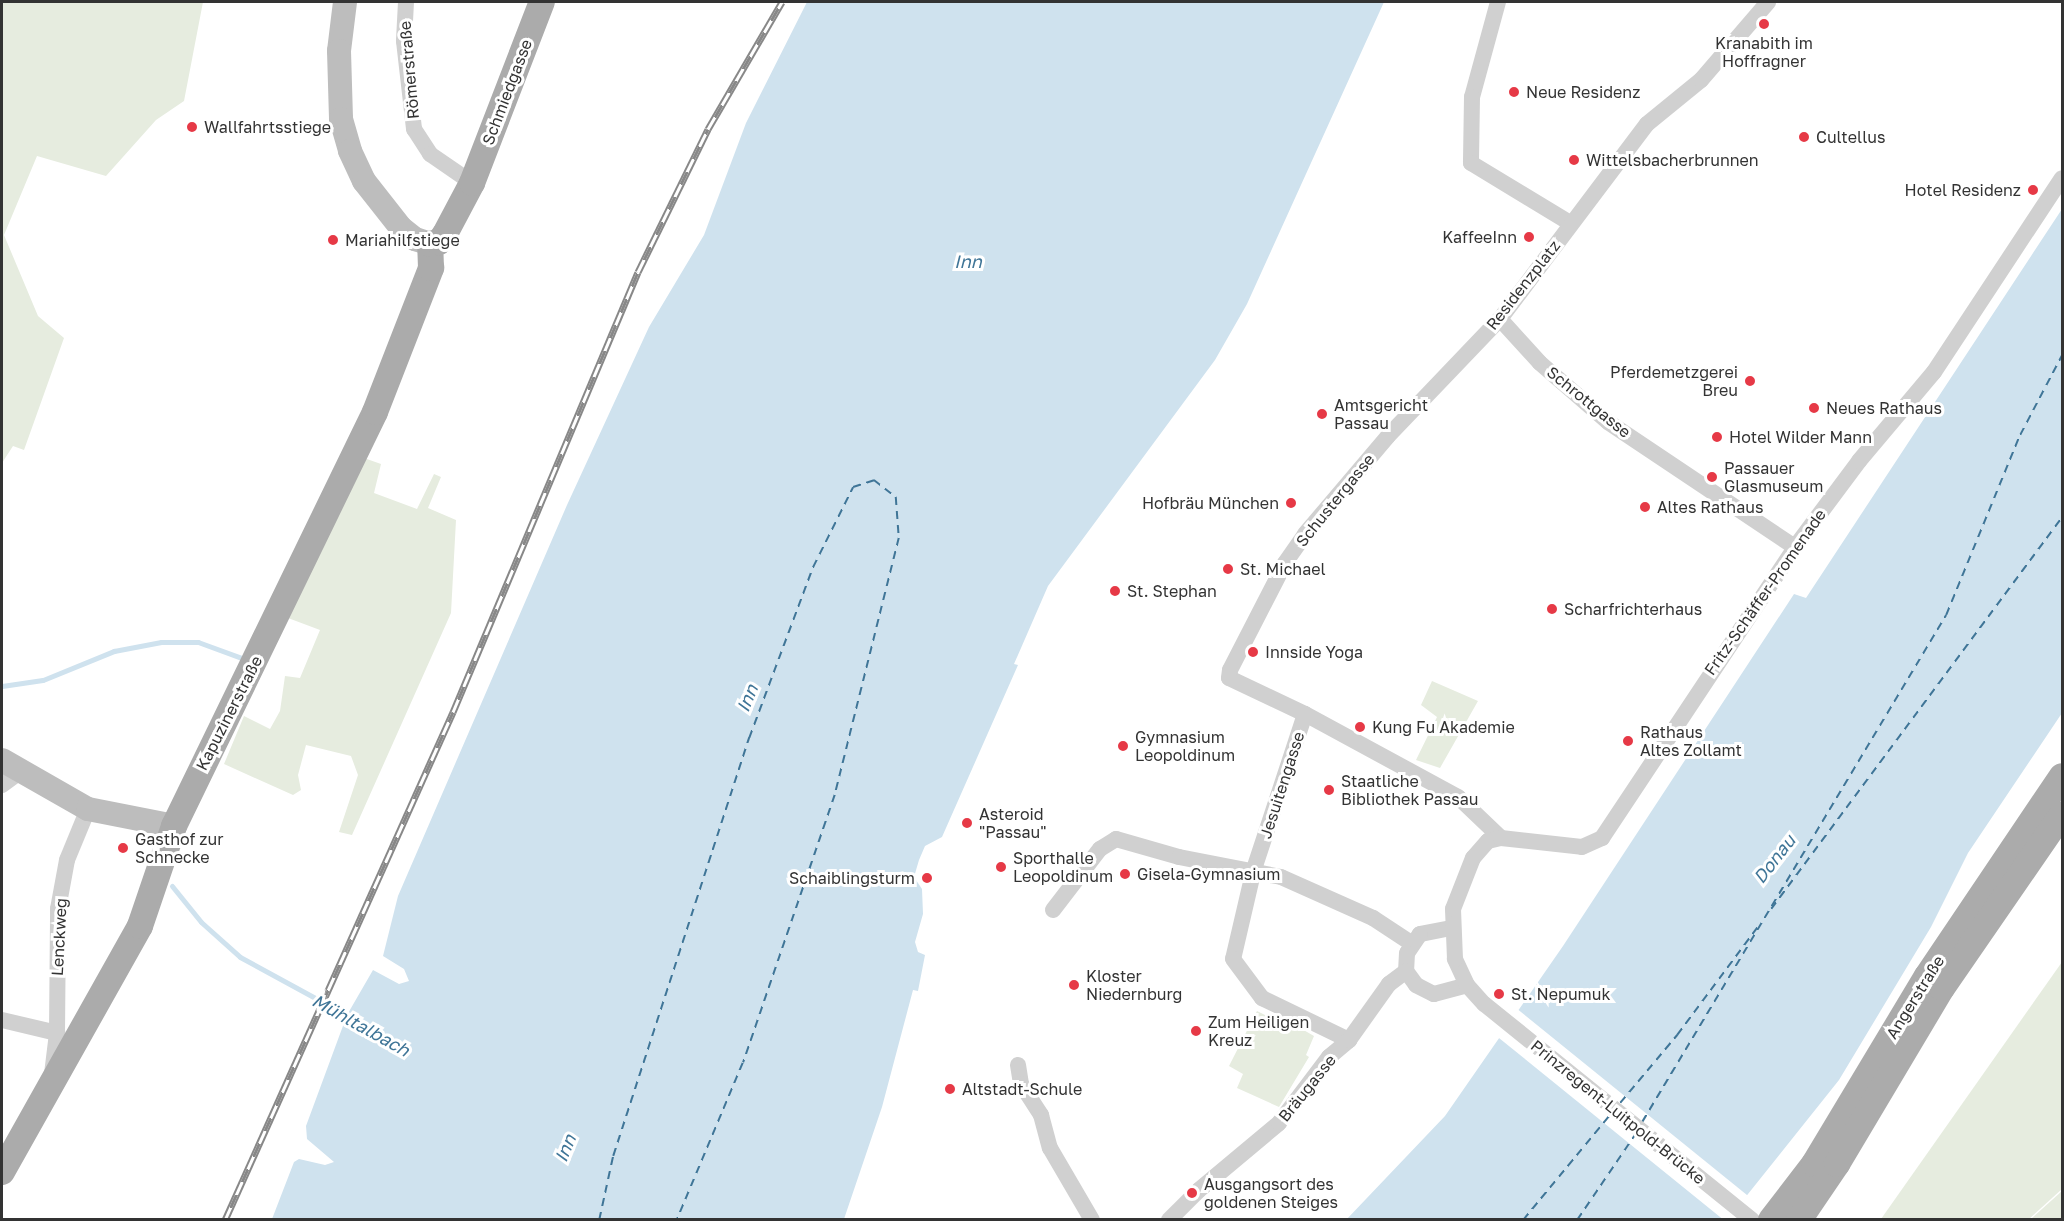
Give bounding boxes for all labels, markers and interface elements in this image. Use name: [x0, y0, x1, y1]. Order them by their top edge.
marker: Kranabith im Hoffragner: [1757, 17, 1771, 31]
street label: Römerstraße: [395, 20, 423, 120]
place label: Kranabith im Hoffragner: [1715, 33, 1813, 71]
street label: Schmiedgasse: [478, 37, 536, 147]
place label: Neue Residenz: [1526, 82, 1640, 102]
marker: Neue Residenz: [1507, 85, 1521, 99]
place label: Wallfahrtsstiege: [204, 117, 331, 137]
marker: Wallfahrtsstiege: [185, 120, 199, 134]
place label: Cultellus: [1816, 127, 1885, 147]
marker: Cultellus: [1797, 130, 1811, 144]
place label: Wittelsbacherbrunnen: [1586, 150, 1759, 170]
marker: Wittelsbacherbrunnen: [1567, 153, 1581, 167]
place label: Hotel Residenz: [1905, 180, 2021, 200]
marker: Hotel Residenz: [2026, 183, 2040, 197]
place label: KaffeeInn: [1442, 227, 1517, 247]
place label: Mariahilfstiege: [345, 230, 460, 250]
marker: KaffeeInn: [1522, 230, 1536, 244]
marker: Mariahilfstiege: [326, 233, 340, 247]
street label: Residenzplatz: [1482, 236, 1564, 334]
water label: Inn: [954, 250, 982, 272]
street label: Schrottgasse: [1543, 362, 1635, 442]
place label: Pferdemetzgerei Breu: [1610, 362, 1738, 400]
marker: Pferdemetzgerei Breu: [1743, 374, 1757, 388]
place label: Amtsgericht Passau: [1334, 395, 1428, 433]
place label: Neues Rathaus: [1826, 398, 1942, 418]
marker: Neues Rathaus: [1807, 401, 1821, 415]
marker: Amtsgericht Passau: [1315, 407, 1329, 421]
place label: Hotel Wilder Mann: [1729, 427, 1872, 447]
marker: Hotel Wilder Mann: [1710, 430, 1724, 444]
street label: Schustergasse: [1292, 450, 1378, 550]
place label: Passauer Glasmuseum: [1724, 458, 1823, 496]
marker: Passauer Glasmuseum: [1705, 470, 1719, 484]
place label: Hofbräu München: [1142, 493, 1279, 513]
marker: Hofbräu München: [1284, 496, 1298, 510]
place label: Altes Rathaus: [1657, 497, 1763, 517]
marker: Altes Rathaus: [1638, 500, 1652, 514]
street label: Fritz-Schäffer-Promenade: [1700, 505, 1830, 679]
place label: St. Michael: [1240, 559, 1326, 579]
marker: St. Michael: [1221, 562, 1235, 576]
place label: St. Stephan: [1127, 581, 1217, 601]
marker: St. Stephan: [1108, 584, 1122, 598]
place label: Scharfrichterhaus: [1564, 599, 1702, 619]
marker: Scharfrichterhaus: [1545, 602, 1559, 616]
place label: Innside Yoga: [1265, 642, 1363, 662]
marker: Innside Yoga: [1246, 645, 1260, 659]
street label: Kapuzinerstraße: [192, 653, 266, 773]
water label: Inn: [732, 681, 762, 715]
place label: Kung Fu Akademie: [1372, 717, 1515, 737]
marker: Kung Fu Akademie: [1353, 720, 1367, 734]
place label: Rathaus Altes Zollamt: [1640, 722, 1742, 760]
place label: Gymnasium Leopoldinum: [1135, 727, 1235, 765]
street label: Jesuitengasse: [1256, 729, 1308, 841]
marker: Rathaus Altes Zollamt: [1621, 734, 1635, 748]
marker: Gymnasium Leopoldinum: [1116, 739, 1130, 753]
place label: Staatliche Bibliothek Passau: [1341, 771, 1478, 809]
marker: Staatliche Bibliothek Passau: [1322, 783, 1336, 797]
place label: Asteroid "Passau": [979, 804, 1047, 842]
marker: Asteroid "Passau": [960, 816, 974, 830]
place label: Gasthof zur Schnecke: [135, 829, 223, 867]
water label: Donau: [1748, 830, 1800, 888]
marker: Gasthof zur Schnecke: [116, 841, 130, 855]
place label: Sporthalle Leopoldinum: [1013, 848, 1113, 886]
marker: Sporthalle Leopoldinum: [994, 860, 1008, 874]
place label: Gisela-Gymnasium: [1137, 864, 1280, 884]
marker: Gisela-Gymnasium: [1118, 867, 1132, 881]
place label: Schaiblingsturm: [789, 868, 915, 888]
marker: Schaiblingsturm: [920, 871, 934, 885]
street label: Lenckweg: [47, 898, 71, 976]
street label: Angerstraße: [1882, 952, 1948, 1042]
place label: Kloster Niedernburg: [1086, 966, 1182, 1004]
marker: Kloster Niedernburg: [1067, 978, 1081, 992]
place label: St. Nepumuk: [1511, 984, 1610, 1004]
marker: St. Nepumuk: [1492, 987, 1506, 1001]
water label: Mühltalbach: [308, 989, 414, 1061]
place label: Zum Heiligen Kreuz: [1208, 1012, 1309, 1050]
marker: Zum Heiligen Kreuz: [1189, 1024, 1203, 1038]
street label: Prinzregent-Luitpold-Brücke: [1527, 1036, 1709, 1188]
street label: Bräugasse: [1274, 1051, 1340, 1125]
place label: Altstadt-Schule: [962, 1079, 1082, 1099]
marker: Altstadt-Schule: [943, 1082, 957, 1096]
water label: Inn: [550, 1131, 580, 1165]
place label: Ausgangsort des goldenen Steiges: [1204, 1174, 1338, 1212]
marker: Ausgangsort des goldenen Steiges: [1185, 1186, 1199, 1200]

